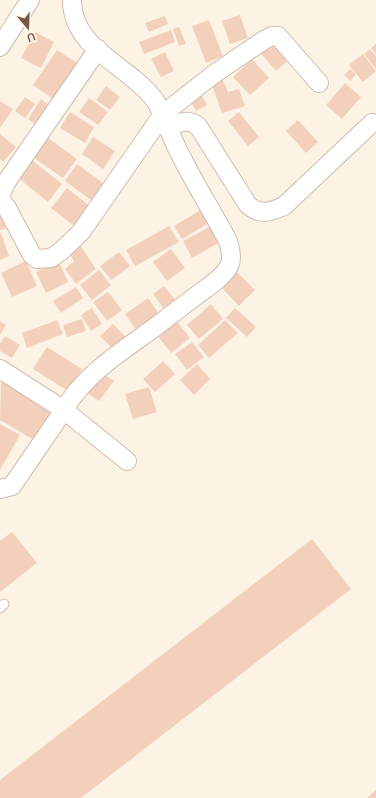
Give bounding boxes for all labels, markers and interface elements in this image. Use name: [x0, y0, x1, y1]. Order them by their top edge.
north arrow: [8, 8, 48, 48]
text: U: [25, 30, 37, 45]

